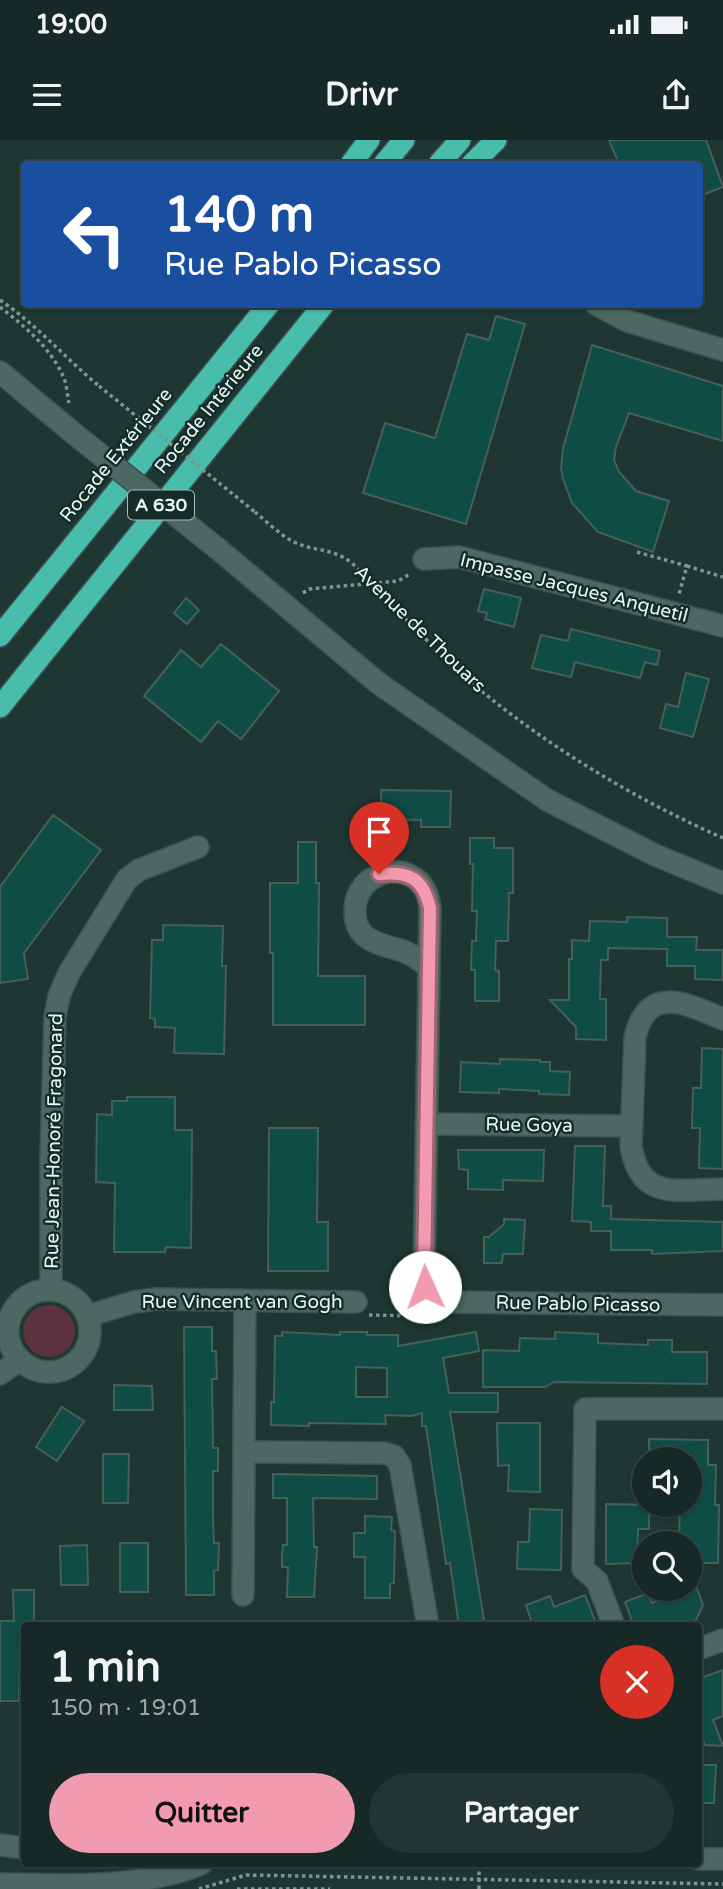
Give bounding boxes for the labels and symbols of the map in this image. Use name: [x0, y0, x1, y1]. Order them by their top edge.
street label: Rocade Intérieure: [150, 340, 268, 478]
street label: Rocade Extérieure: [55, 384, 177, 526]
road number: A 630: [128, 491, 194, 520]
street label: Impasse Jacques Anquetil: [458, 549, 690, 627]
street label: Avenue de Thouars: [350, 561, 490, 697]
pin: [349, 802, 409, 874]
street label: Rue Jean-Honoré Fragonard: [41, 1013, 67, 1269]
street label: Rue Goya: [485, 1113, 573, 1137]
position arrow: [388, 1250, 462, 1324]
street label: Rue Vincent van Gogh: [141, 1291, 343, 1313]
street label: Rue Pablo Picasso: [495, 1292, 661, 1316]

